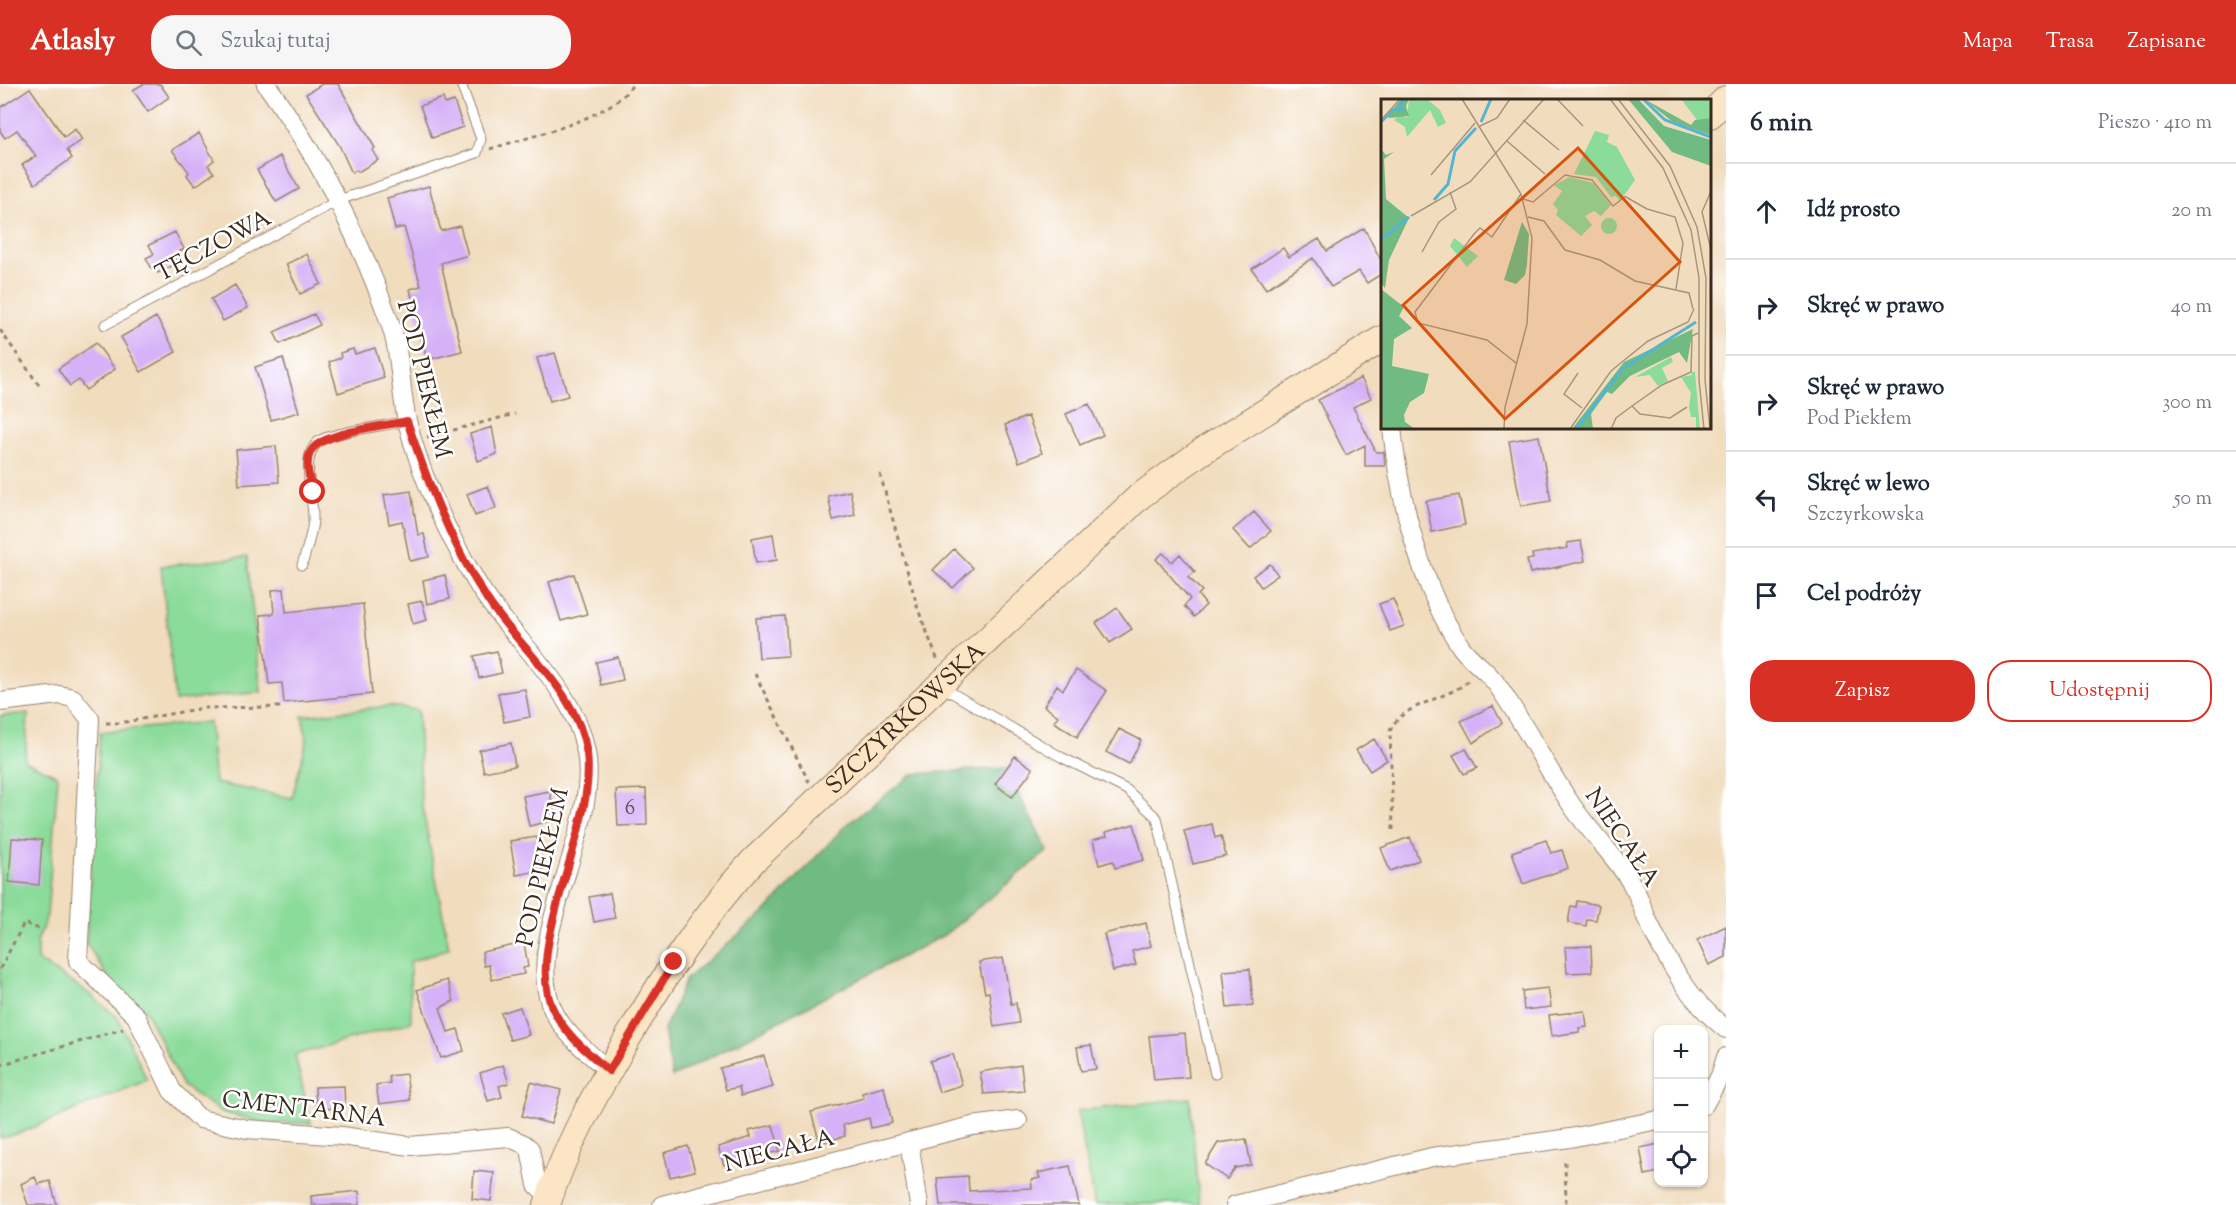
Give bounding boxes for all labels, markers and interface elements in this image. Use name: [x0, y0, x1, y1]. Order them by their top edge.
search box: [151, 15, 571, 69]
text: Atlasly: [30, 22, 115, 62]
icon: search: [172, 26, 205, 59]
text: Szukaj tutaj: [220, 26, 331, 58]
text: Mapa: [1963, 27, 2013, 57]
text: Trasa: [2046, 27, 2094, 57]
text: Zapisane: [2127, 27, 2206, 57]
inset map: [1381, 99, 1711, 429]
text: 6 min: [1750, 105, 1813, 142]
text: Pieszo · 410 m: [2098, 109, 2212, 138]
icon: ahead: [1750, 195, 1783, 228]
text: Idź prosto: [1807, 195, 1900, 227]
text: 20 m: [2171, 197, 2212, 226]
street label: TĘCZOWA: [150, 202, 278, 292]
icon: right: [1750, 291, 1783, 324]
text: Skręć w prawo: [1807, 291, 1944, 323]
text: 40 m: [2171, 293, 2212, 322]
street label: POD PIEKŁEM: [387, 297, 459, 462]
text: Skręć w prawo: [1807, 373, 1944, 405]
icon: right: [1750, 387, 1783, 420]
text: 300 m: [2162, 389, 2212, 418]
text: Pod Piekłem: [1807, 405, 1912, 434]
text: Skręć w lewo: [1807, 469, 1930, 501]
route start: [299, 478, 325, 504]
icon: left: [1750, 483, 1783, 516]
text: 50 m: [2174, 485, 2212, 514]
text: Szczyrkowska: [1807, 501, 1924, 530]
icon: arrive: [1750, 579, 1783, 612]
text: Cel podróży: [1807, 579, 1921, 611]
street label: SZCZYRKOWSKA: [819, 635, 994, 803]
button: Zapisz: [1750, 660, 1975, 722]
button: Udostępnij: [1987, 660, 2212, 722]
street label: NIECAŁA: [1576, 782, 1667, 895]
street label: POD PIEKŁEM: [509, 784, 579, 950]
house number: 6: [625, 794, 635, 824]
route end: [660, 948, 686, 974]
map controls: [1654, 1025, 1708, 1187]
button: +: [1654, 1025, 1708, 1079]
button: −: [1654, 1079, 1708, 1133]
street label: CMENTARNA: [220, 1083, 388, 1137]
street label: NIECAŁA: [720, 1122, 839, 1182]
button: locate: [1654, 1133, 1708, 1187]

